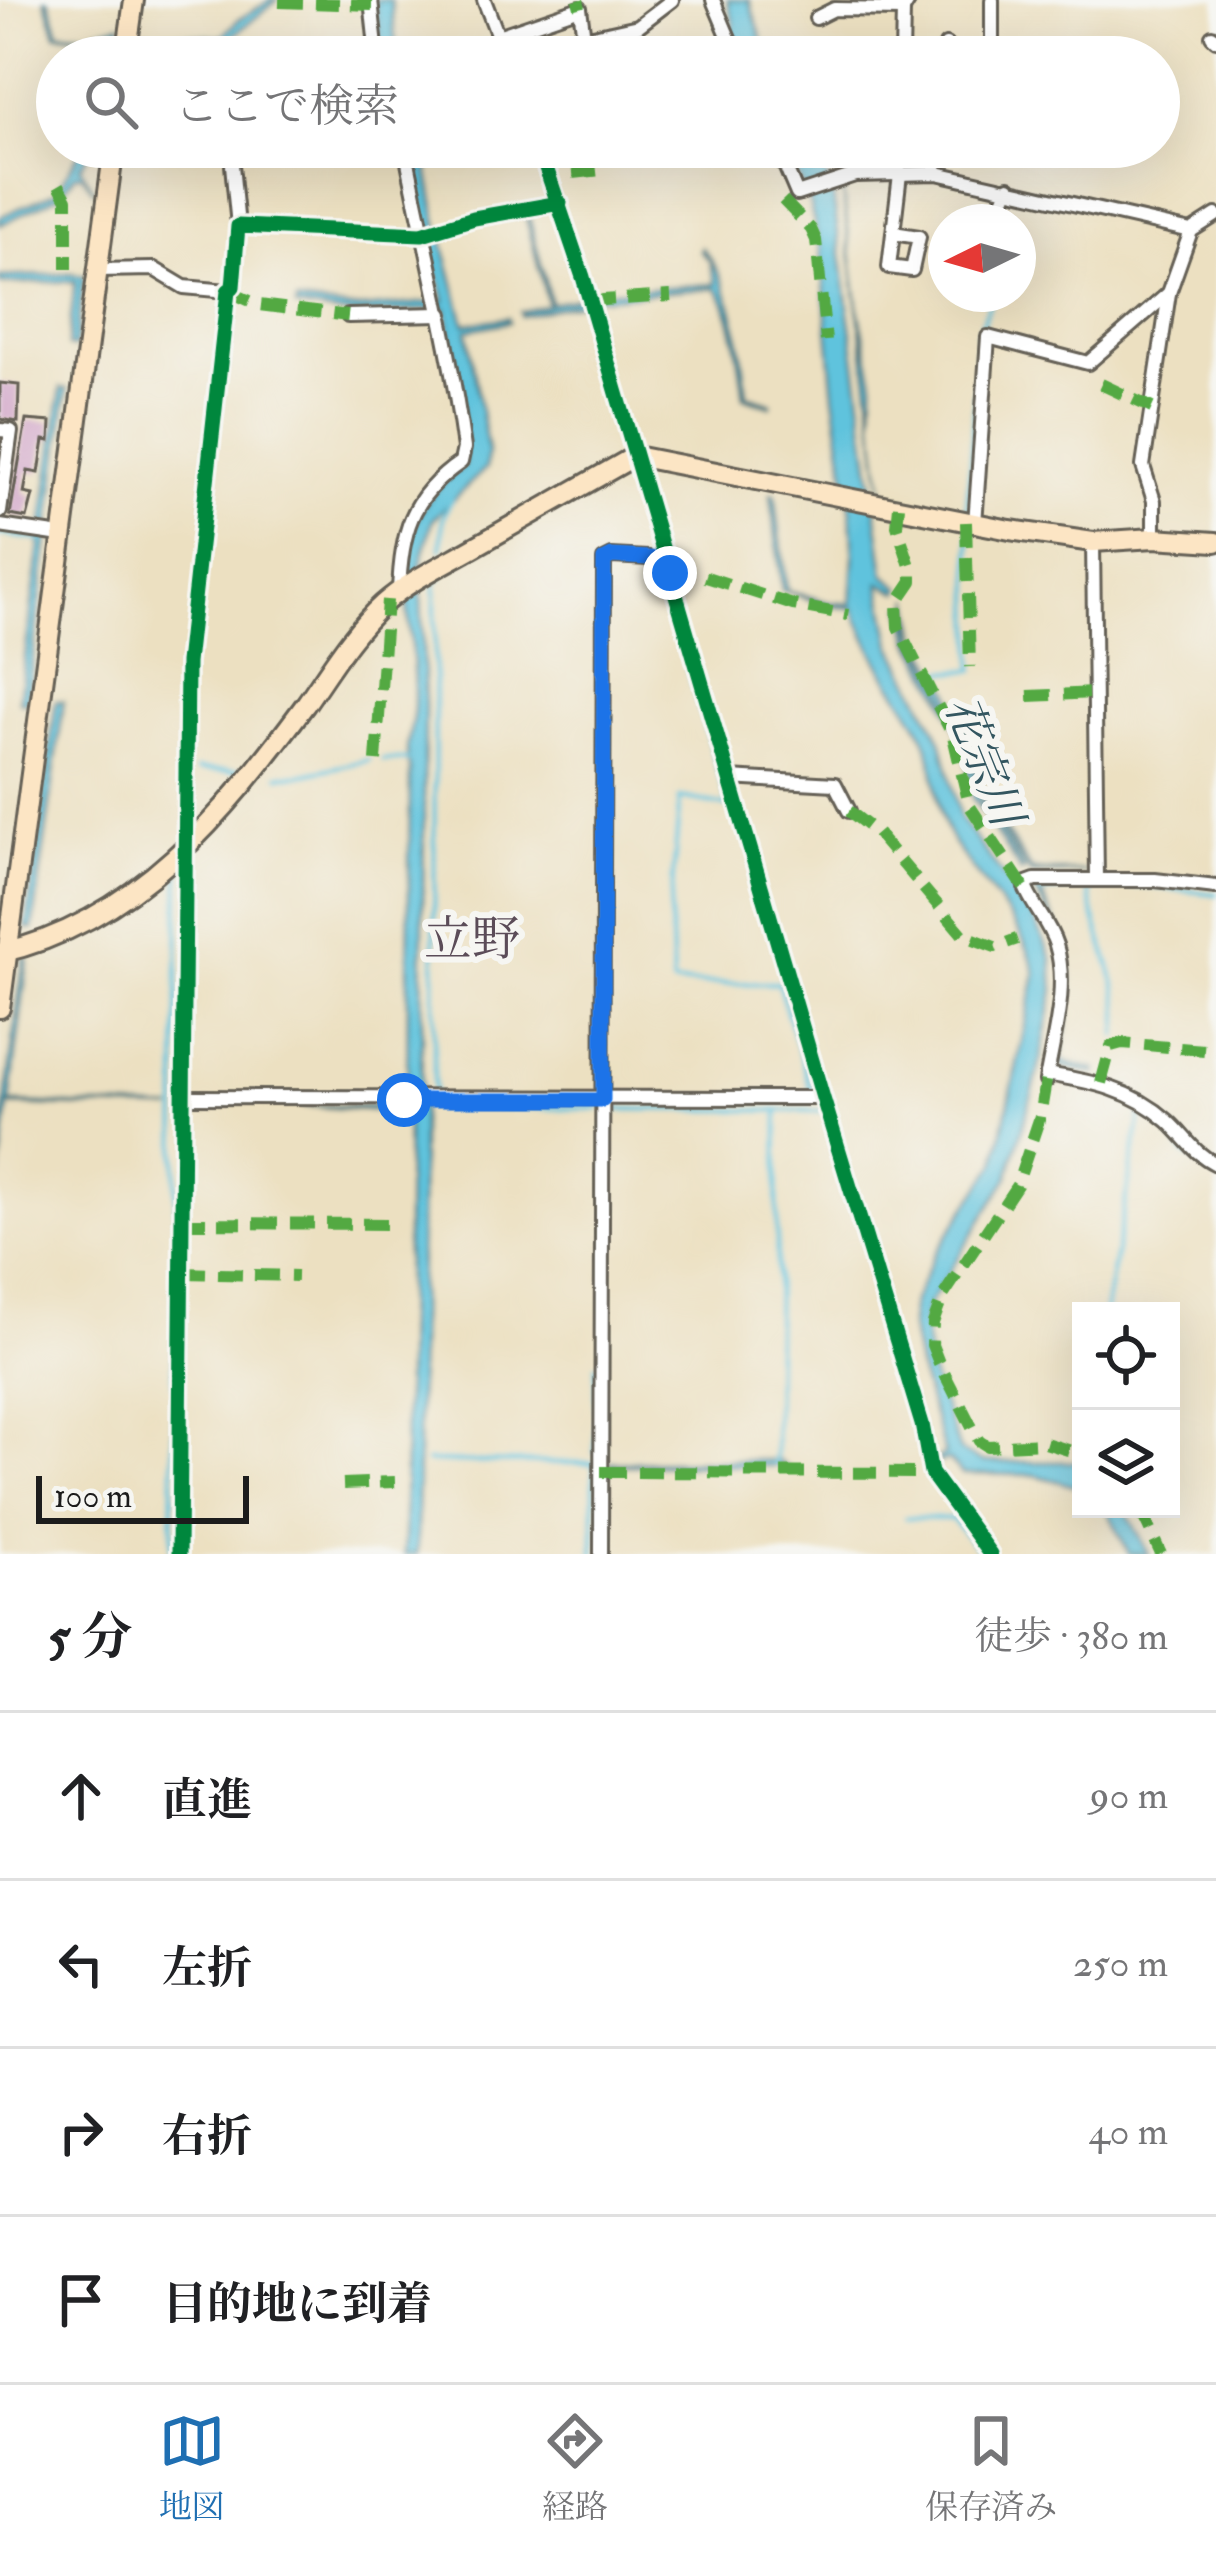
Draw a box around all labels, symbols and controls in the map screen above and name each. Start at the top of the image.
search box [36,36,1180,168]
icon: search [78,69,144,135]
text: ここで検索 [174,79,399,135]
north arrow [928,204,1036,312]
route end [643,546,697,600]
water label: 花宗川 [932,688,1036,839]
district label: 立野 [424,910,520,970]
route start [377,1073,431,1127]
map controls [1072,1302,1180,1518]
button: locate [1072,1302,1180,1410]
button: layers [1072,1410,1180,1518]
scale bar [36,1470,249,1523]
text: 100 m [54,1476,132,1517]
text: 5 分 [48,1606,132,1670]
text: 徒歩 · 380 m [974,1612,1168,1661]
icon: ahead [48,1763,114,1829]
text: 90 m [1090,1771,1168,1820]
text: 直進 [162,1773,252,1829]
icon: left [48,1931,114,1997]
text: 250 m [1073,1939,1168,1988]
text: 左折 [162,1941,252,1997]
icon: right [48,2099,114,2165]
text: 40 m [1089,2107,1168,2156]
text: 右折 [162,2109,252,2165]
icon: arrive [48,2267,114,2333]
text: 目的地に到着 [162,2277,432,2333]
tab: 地図 [159,2408,225,2528]
tab: 経路 [542,2408,608,2528]
tab: 保存済み [925,2408,1057,2528]

